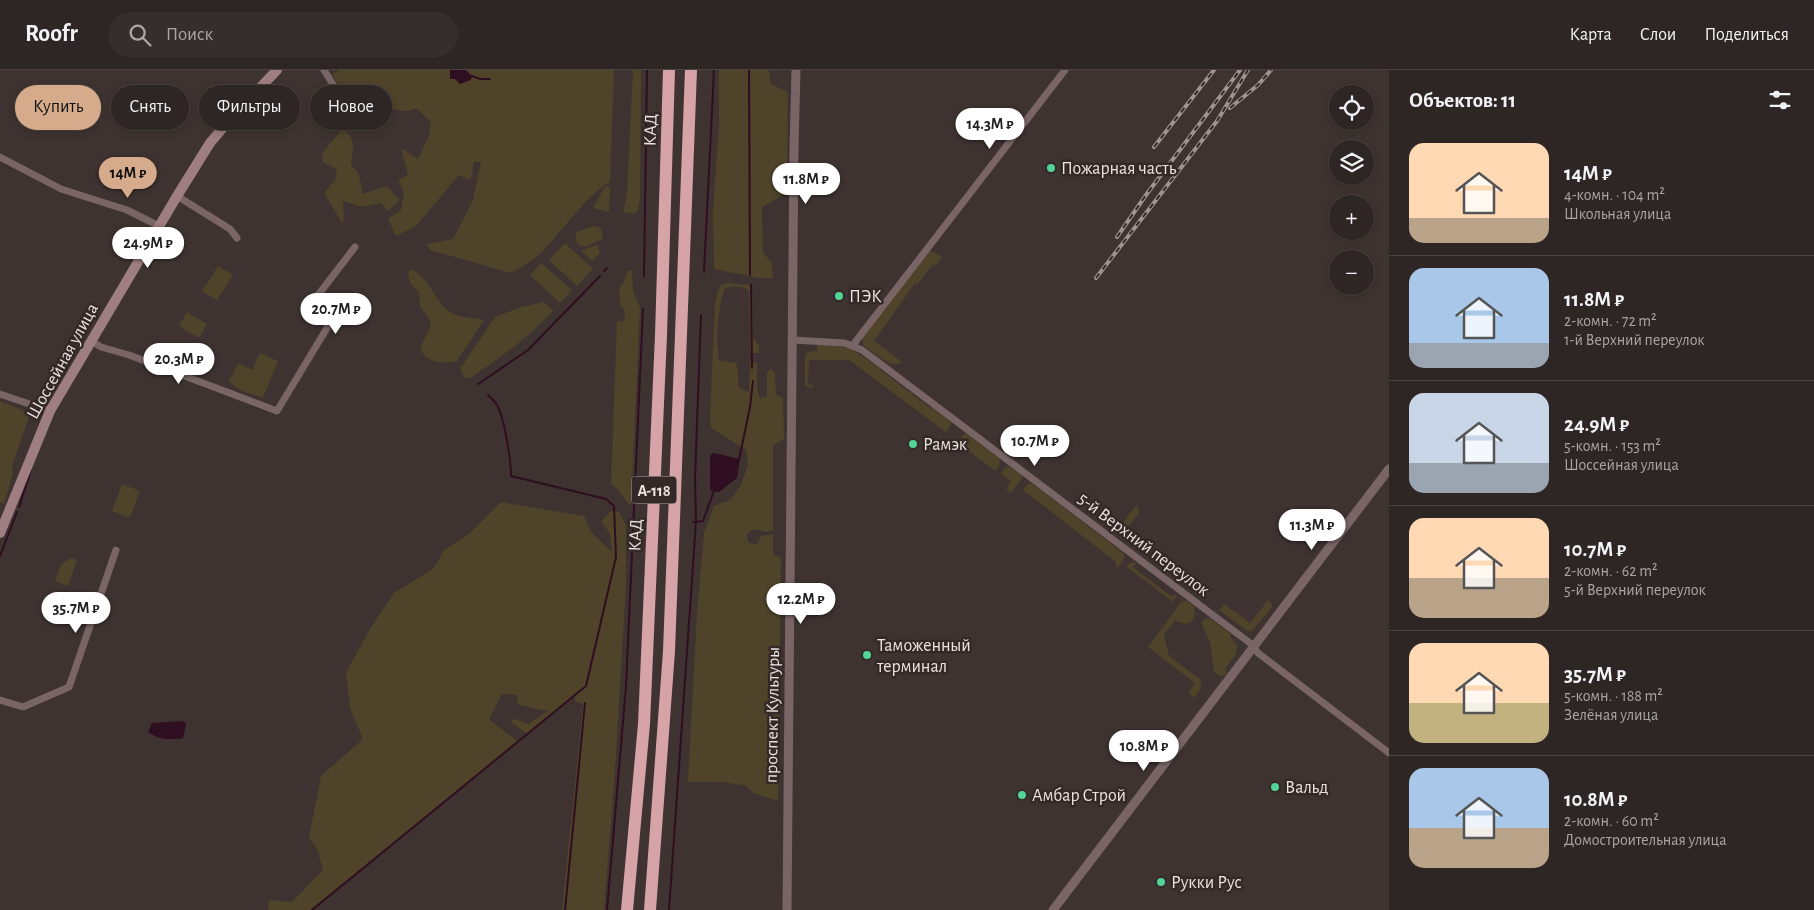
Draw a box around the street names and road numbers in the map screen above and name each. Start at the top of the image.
street label: КАД [641,113,661,147]
street label: Шоссейная улица [24,301,102,422]
road number: А-118 [632,476,676,504]
street label: 5-й Верхний переулок [1074,490,1213,600]
street label: КАД [626,518,646,552]
street label: проспект Культуры [763,647,783,783]

